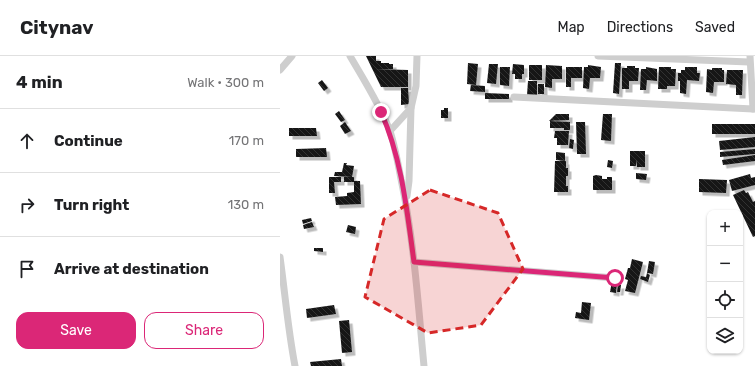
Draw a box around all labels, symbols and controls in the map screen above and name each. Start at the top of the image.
text: Citynav [20,16,93,39]
text: Map [558,19,585,36]
text: Directions [607,19,673,36]
text: Saved [695,19,735,36]
text: 4 min [16,72,63,92]
text: Walk · 300 m [187,75,264,90]
route end [372,103,390,121]
icon: ahead [16,130,38,152]
text: Continue [54,132,123,150]
text: 170 m [229,133,264,148]
icon: right [16,194,38,216]
text: Turn right [54,196,129,214]
text: 130 m [228,197,264,212]
map controls [707,210,743,354]
button: + [707,210,743,246]
button: − [707,246,743,282]
icon: arrive [16,258,38,280]
text: Arrive at destination [54,260,209,278]
route start [606,269,624,287]
button: locate [707,282,743,318]
button: Save [16,312,136,349]
button: Share [144,312,264,349]
button: layers [707,318,743,354]

